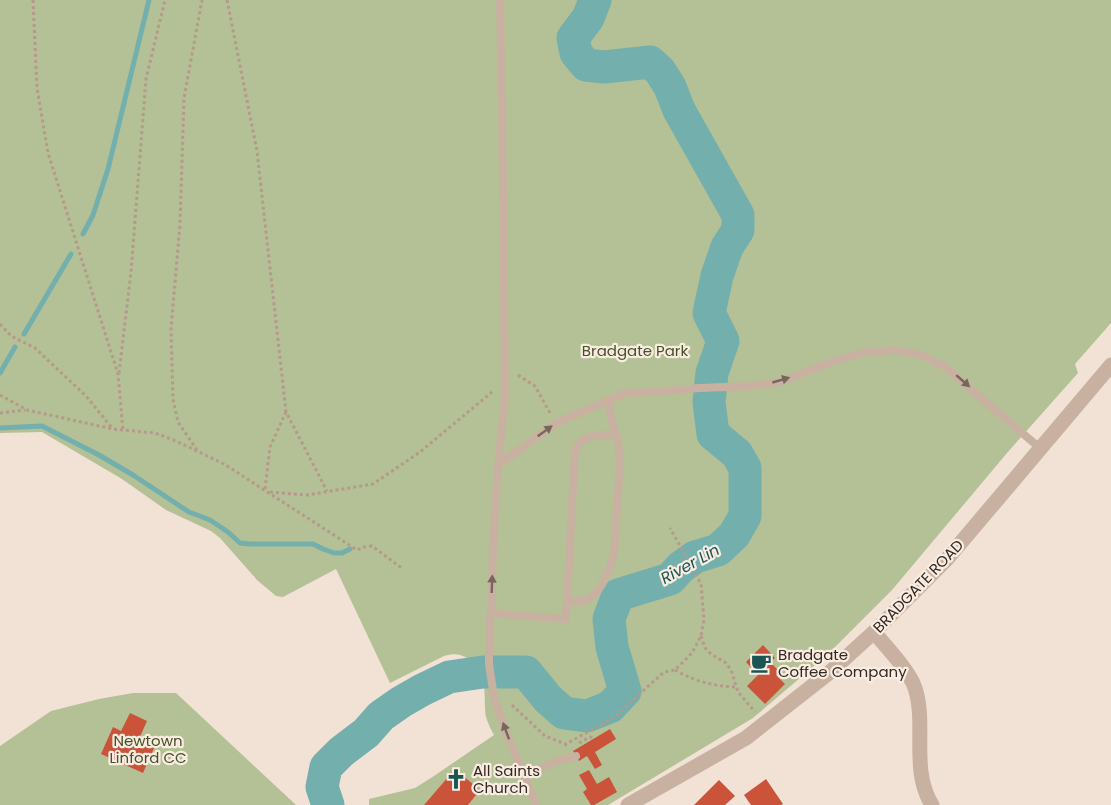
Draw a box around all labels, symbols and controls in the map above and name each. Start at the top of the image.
park label: Bradgate Park [582,340,688,361]
one-way arrow [955,374,970,387]
one-way arrow [772,375,790,384]
one-way arrow [537,425,553,437]
street label: BRADGATE ROAD [868,535,968,637]
water label: River Lin [656,538,724,590]
one-way arrow [487,575,497,594]
place label: Bradgate Coffee Company [778,644,907,682]
cafe icon: Bradgate Coffee Company [749,651,773,675]
one-way arrow [501,722,511,740]
park label: Newtown Linford CC [109,730,187,768]
place label: All Saints Church [473,760,540,798]
church icon: All Saints Church [444,767,468,791]

